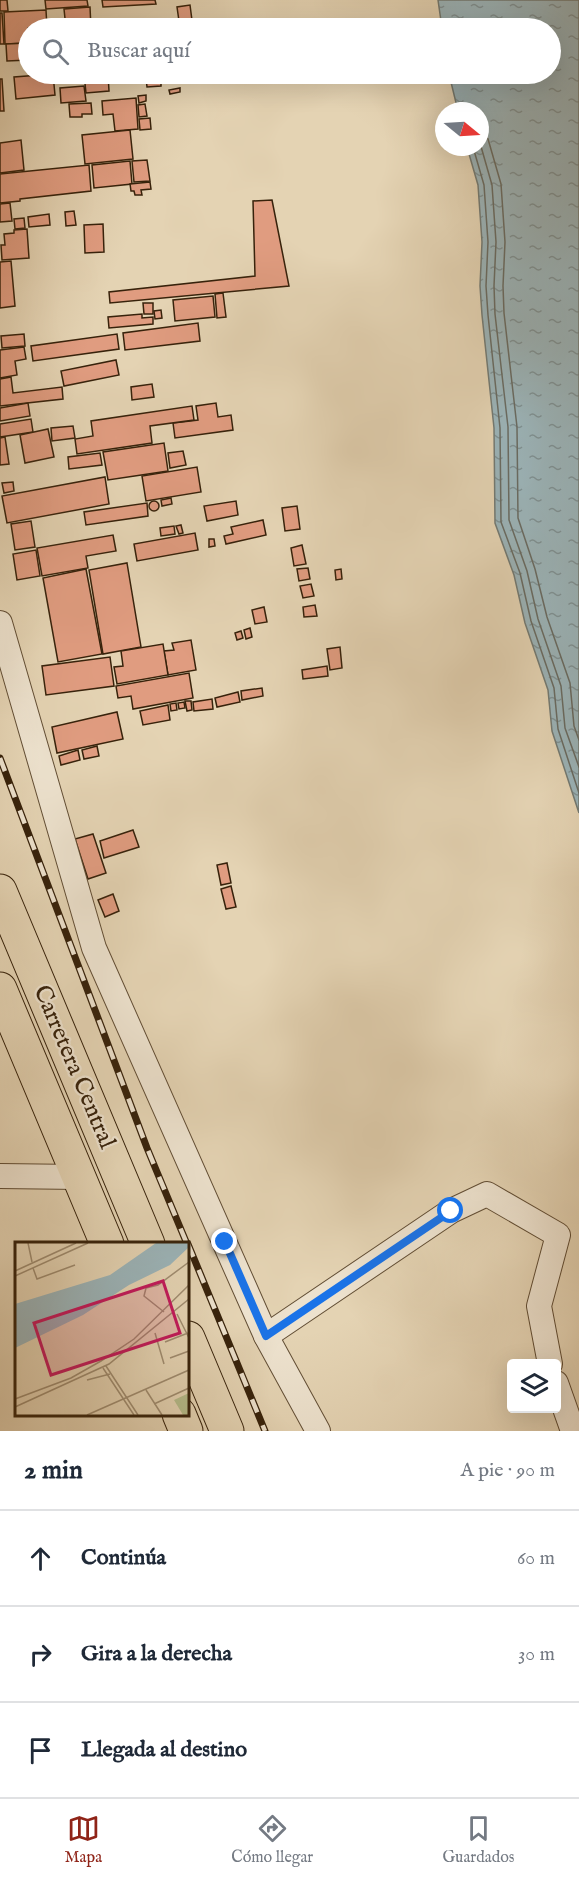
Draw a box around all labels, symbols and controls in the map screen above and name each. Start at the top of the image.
search box [18,18,561,84]
icon: search [39,35,72,68]
text: Buscar aquí [87,37,190,65]
north arrow [435,102,489,156]
street label: Carretera Central [26,981,123,1154]
route start [437,1197,463,1223]
route end [211,1228,237,1254]
inset map [15,1242,189,1416]
map controls [507,1359,561,1413]
button: layers [507,1359,561,1413]
text: 2 min [24,1454,83,1487]
text: A pie · 90 m [460,1458,555,1483]
icon: ahead [24,1542,57,1575]
text: Continúa [81,1544,166,1572]
text: 60 m [517,1546,555,1571]
icon: right [24,1638,57,1671]
text: Gira a la derecha [81,1640,232,1668]
text: 30 m [518,1642,555,1667]
icon: arrive [24,1734,57,1767]
text: Llegada al destino [81,1736,247,1764]
tab: Mapa [65,1812,102,1868]
tab: Cómo llegar [231,1812,313,1868]
tab: Guardados [442,1812,514,1868]

